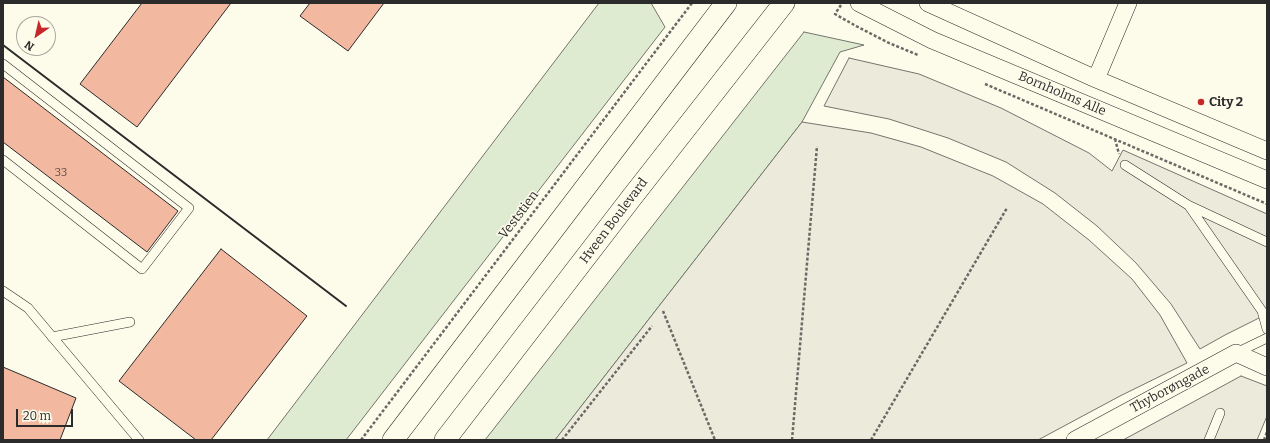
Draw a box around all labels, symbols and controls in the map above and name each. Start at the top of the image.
north arrow [16,16,56,56]
text: N [22,38,37,53]
street label: Bornholms Alle [1016,69,1108,119]
place label: City 2 [1209,94,1243,110]
marker: City 2 [1196,97,1206,107]
house number: 33 [55,166,67,180]
street label: Hveen Boulevard [577,175,651,267]
street label: Veststien [496,188,542,242]
street label: Thyborøngade [1128,362,1212,416]
scale bar [18,401,75,427]
text: 20 m [23,409,51,423]

